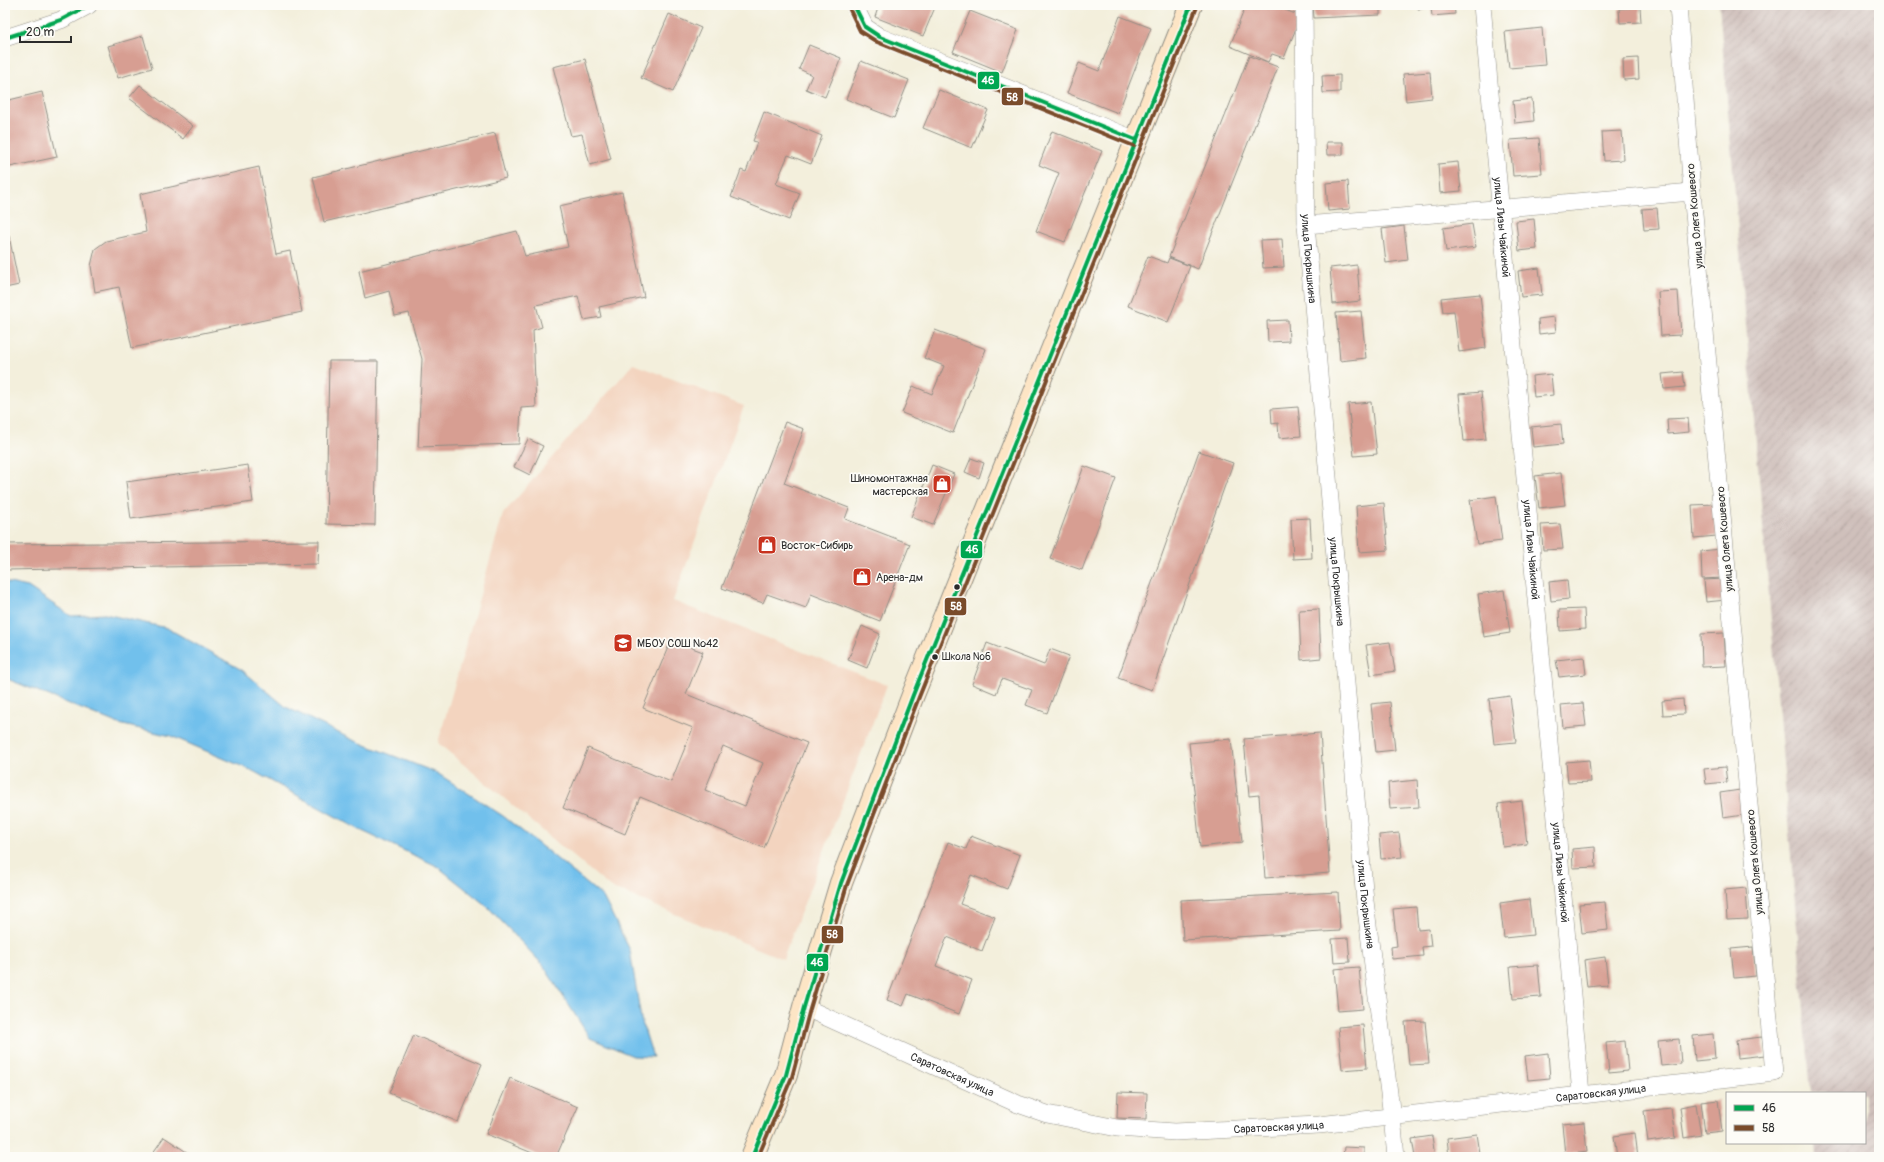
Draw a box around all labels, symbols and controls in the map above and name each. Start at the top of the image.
scale bar [20,18,71,44]
text: 20 m [26,25,55,40]
line badge: 46 [977,71,1000,90]
text: 46 [981,74,995,87]
line badge: 58 [1001,87,1024,106]
text: 58 [1006,91,1018,104]
street label: улица Олега Кошевого [1684,163,1706,270]
street label: улица Лизы Чайкиной [1491,175,1513,278]
street label: улица Покрышкина [1299,213,1319,304]
place label: Шиномонтажная мастерская [851,472,928,498]
shop icon: Шиномонтажная мастерская [931,473,953,495]
street label: улица Олега Кошевого [1714,486,1736,593]
street label: улица Лизы Чайкиной [1520,498,1543,600]
shop icon: Восток-Сибирь [756,534,778,556]
street label: улица Покрышкина [1327,536,1347,627]
place label: Восток-Сибирь [781,539,853,552]
line badge: 46 [960,540,983,559]
text: 46 [965,543,979,556]
shop icon: Арена-дм [851,566,873,588]
place label: Арена-дм [876,571,923,584]
unlabelled marker [952,582,962,592]
line badge: 58 [944,597,967,616]
text: 58 [950,600,962,613]
school or university icon: МБОУ СОШ №42 [612,632,634,654]
place label: МБОУ СОШ №42 [637,637,719,650]
place label: Школа №6 [942,651,991,663]
marker: Школа №6 [930,652,940,662]
street label: улица Олега Кошевого [1744,809,1766,916]
street label: улица Лизы Чайкиной [1550,821,1572,923]
street label: улица Покрышкина [1355,858,1377,950]
line badge: 58 [821,925,844,944]
text: 58 [826,928,838,941]
line badge: 46 [806,953,829,972]
text: 46 [810,956,824,969]
street label: Саратовская улица [909,1050,996,1099]
street label: Саратовская улица [1555,1081,1647,1104]
legend [1726,1092,1866,1144]
text: 46 [1762,1101,1776,1116]
street label: Саратовская улица [1233,1118,1325,1136]
text: 58 [1762,1121,1775,1136]

